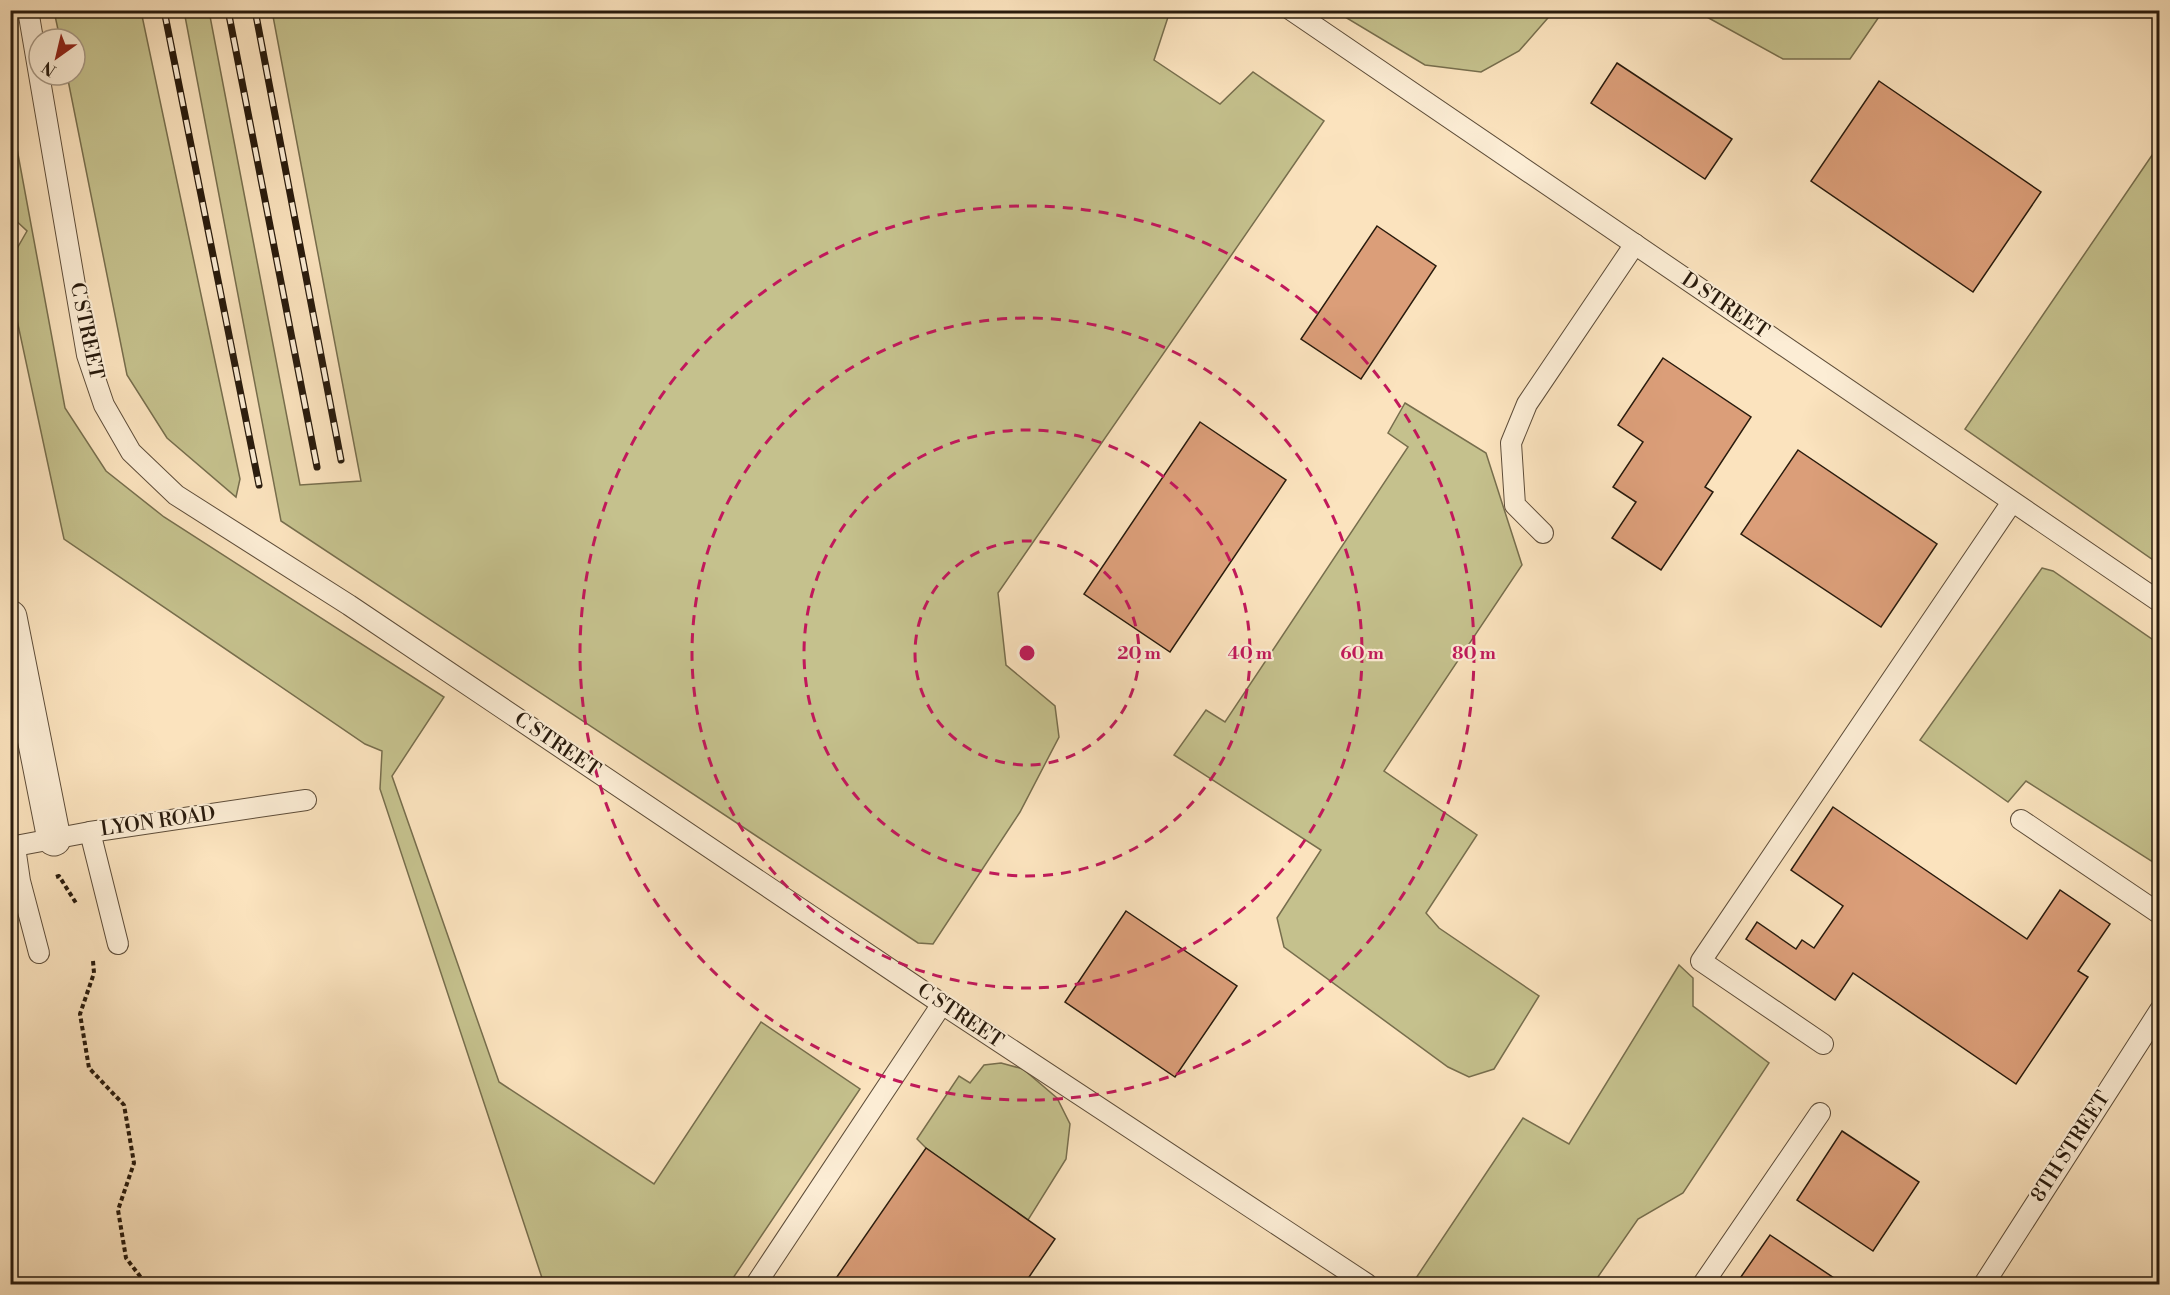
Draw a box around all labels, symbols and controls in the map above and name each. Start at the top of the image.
north arrow [27,27,87,87]
text: N [38,57,60,80]
street label: D STREET [1676,268,1774,344]
street label: C STREET [64,280,108,382]
text: 20 m [1117,642,1161,665]
text: 40 m [1228,642,1273,665]
text: 60 m [1340,642,1384,665]
text: 80 m [1452,642,1497,665]
centre of rings [1017,643,1037,663]
street label: C STREET [509,707,605,783]
street label: LYON ROAD [99,802,217,842]
street label: C STREET [912,978,1008,1054]
street label: 8TH STREET [2026,1087,2116,1207]

